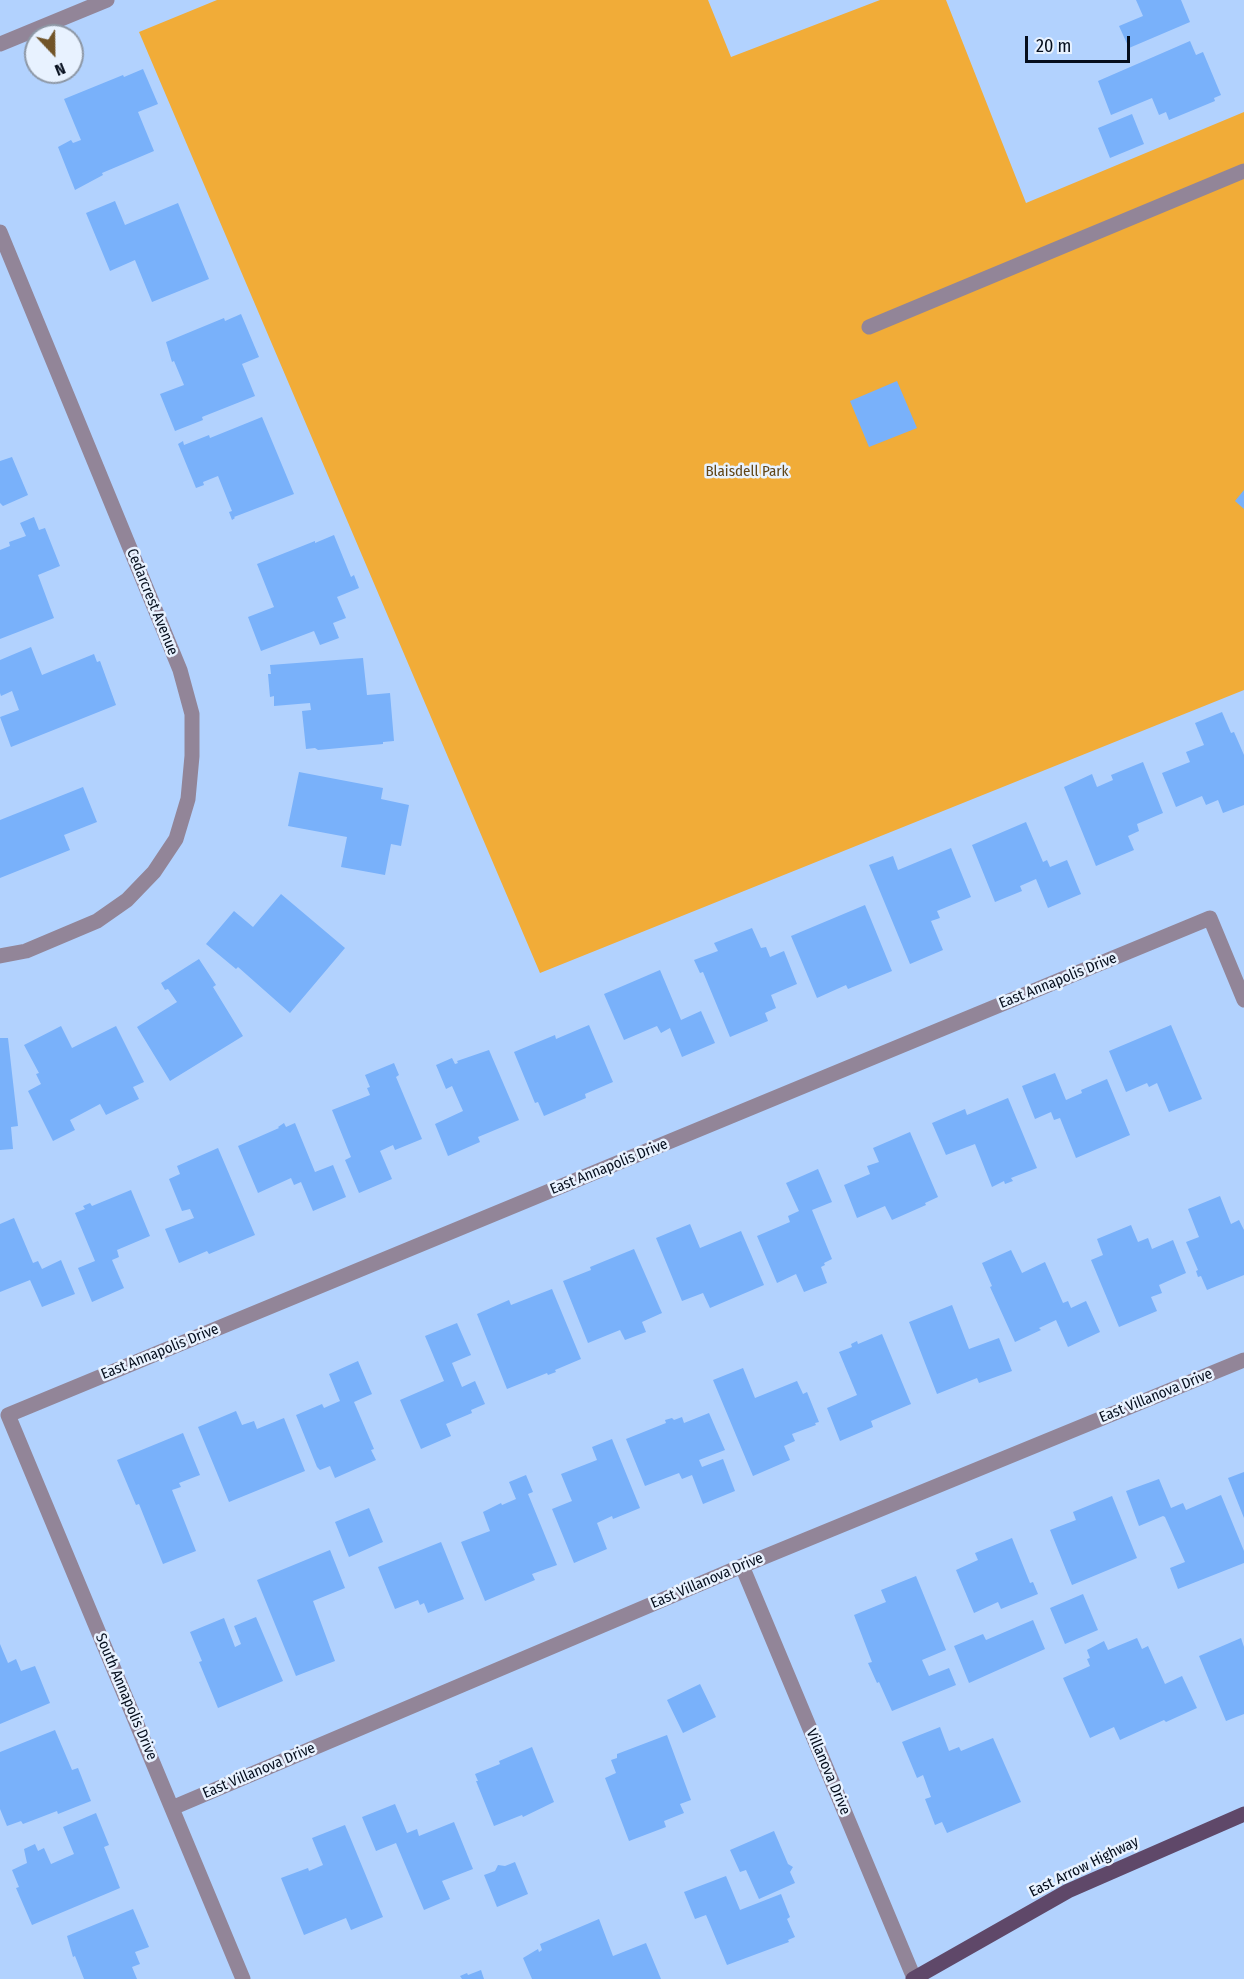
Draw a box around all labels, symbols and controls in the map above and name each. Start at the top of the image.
north arrow [24,24,84,84]
scale bar [1028,24,1133,62]
text: 20 m [1036,35,1071,57]
text: N [52,59,68,80]
park label: Blaisdell Park [705,463,789,481]
street label: Cedarcrest Avenue [122,546,182,658]
street label: East Annapolis Drive [997,949,1119,1013]
street label: East Annapolis Drive [548,1135,670,1199]
street label: East Annapolis Drive [99,1320,221,1384]
street label: East Villanova Drive [1097,1365,1215,1427]
street label: East Villanova Drive [648,1549,766,1613]
street label: South Annapolis Drive [91,1631,161,1763]
street label: Villanova Drive [802,1726,854,1818]
street label: East Villanova Drive [200,1739,318,1803]
street label: East Arrow Highway [1026,1833,1142,1901]

